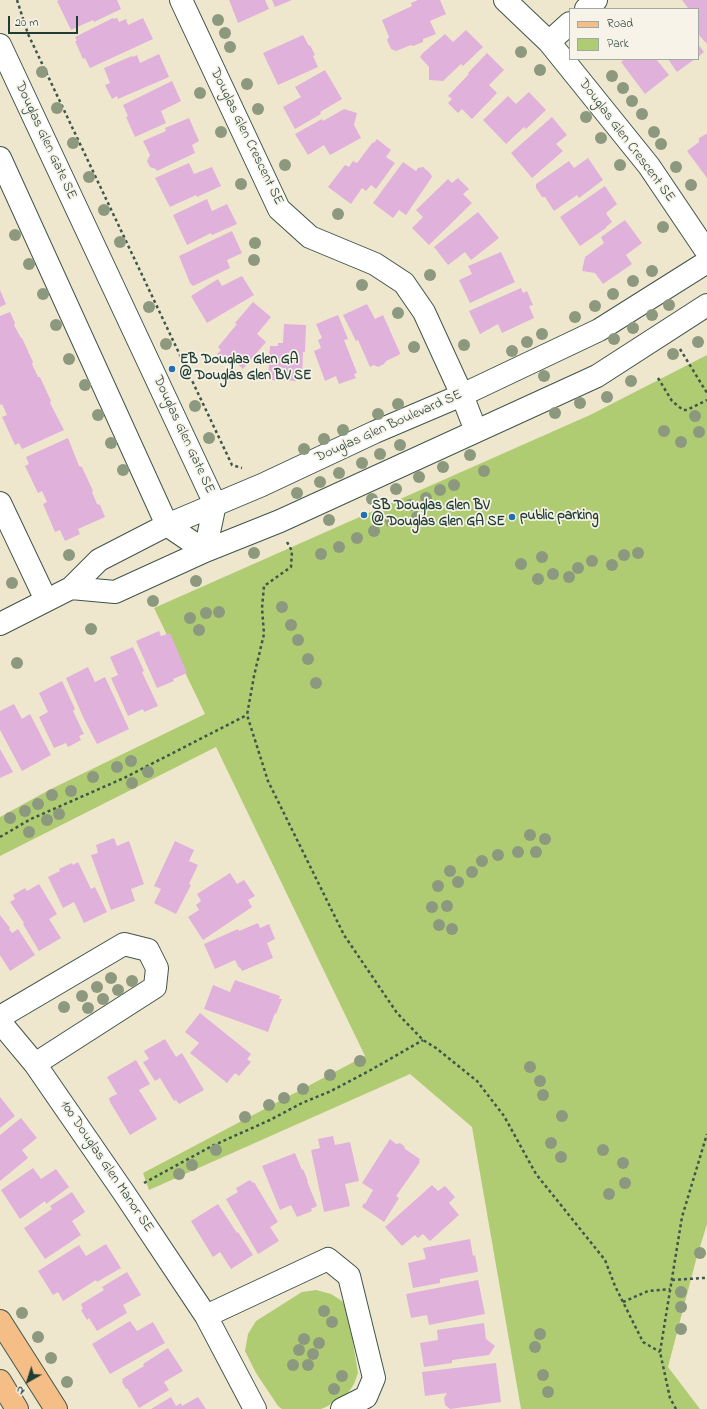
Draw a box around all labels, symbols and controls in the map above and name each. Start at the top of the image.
scale bar [10,8,80,34]
legend [569,8,699,60]
text: 20 m [15,14,38,32]
text: Road [607,15,633,33]
text: Park [607,35,629,53]
street label: Douglas Glen Crescent SE [206,66,286,208]
street label: Douglas Glen Crescent SE [574,76,678,206]
street label: Douglas Glen Gate SE [10,79,80,203]
place label: EB Douglas Glen GA @ Douglas Glen BV SE [180,353,311,386]
marker: EB Douglas Glen GA @ Douglas Glen BV SE [167,364,177,374]
street label: Douglas Glen Gate SE [148,373,218,497]
street label: Douglas Glen Boulevard SE [313,387,465,467]
place label: SB Douglas Glen BV @ Douglas Glen GA SE [372,499,505,532]
place label: public parking [520,509,599,525]
marker: SB Douglas Glen BV @ Douglas Glen GA SE [359,510,369,520]
marker: public parking [507,512,517,522]
street label: 100 Douglas Glen Manor SE [56,1098,156,1236]
north arrow [8,1361,48,1401]
text: N [13,1382,28,1399]

